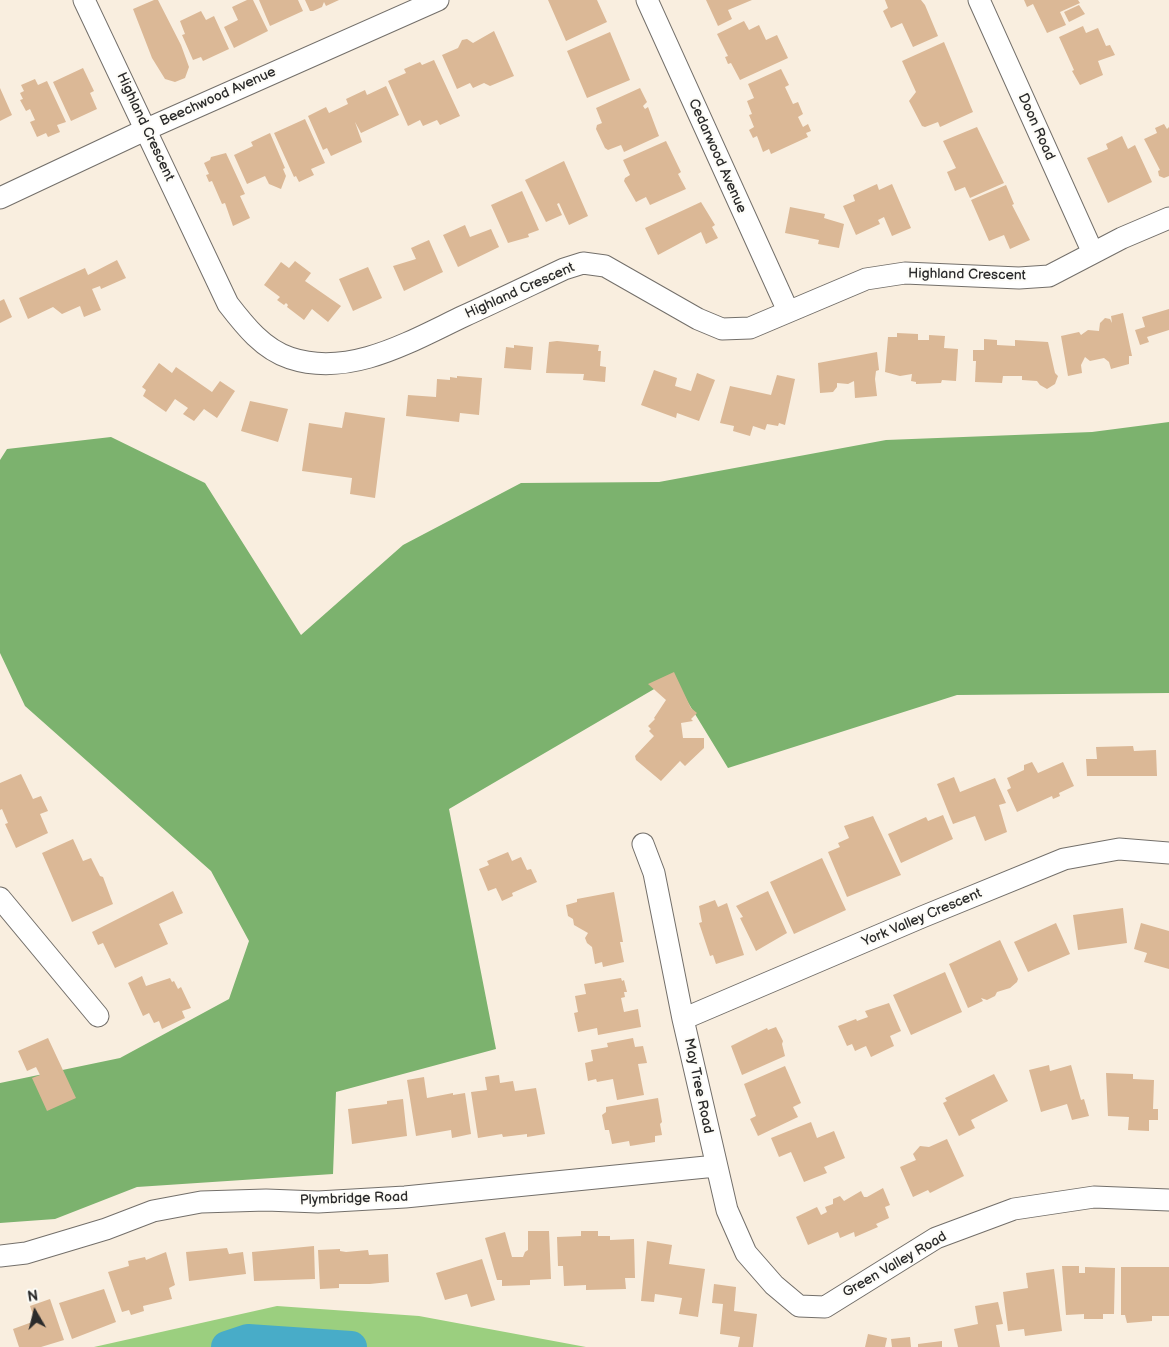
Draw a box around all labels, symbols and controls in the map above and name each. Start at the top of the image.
street label: Beechwood Avenue [157,64,279,130]
street label: Highland Crescent [112,70,178,184]
street label: Doon Road [1014,91,1058,163]
street label: Cedarwood Avenue [684,96,750,216]
street label: Highland Crescent [463,259,577,323]
street label: Highland Crescent [908,266,1026,284]
street label: York Valley Crescent [860,885,984,951]
street label: May Tree Road [680,1037,716,1135]
street label: Plymbridge Road [300,1189,408,1209]
street label: Green Valley Road [840,1228,950,1302]
north arrow [10,1287,60,1337]
text: N [26,1288,39,1306]

